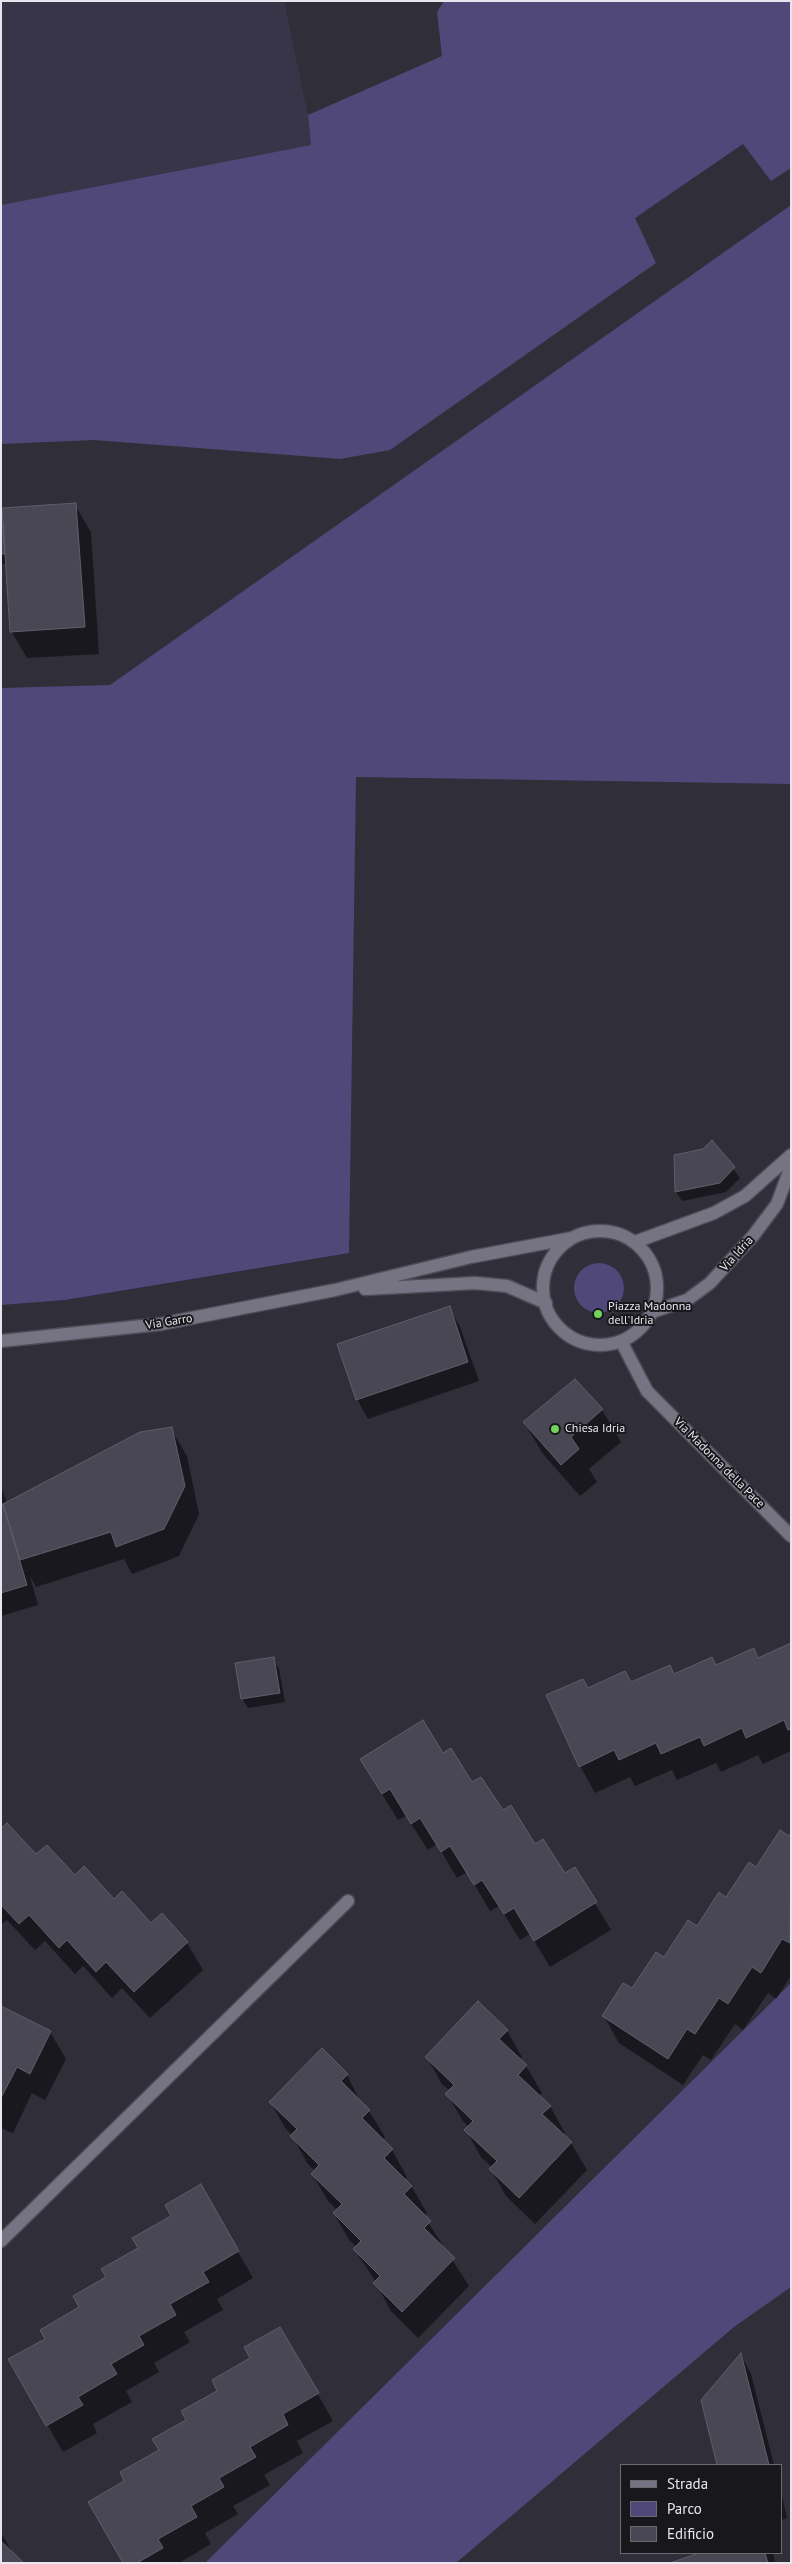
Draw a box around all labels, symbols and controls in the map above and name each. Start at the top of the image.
street label: Via Idria [717,1233,757,1275]
place label: Piazza Madonna dell'Idria [608,1300,691,1328]
marker: Piazza Madonna dell'Idria [592,1308,604,1320]
street label: Via Garro [145,1311,193,1333]
street label: Via Madonna della Pace [671,1415,767,1511]
place label: Chiesa Idria [565,1422,625,1436]
marker: Chiesa Idria [549,1423,561,1435]
legend [620,2464,782,2554]
text: Strada [667,2474,708,2493]
text: Parco [667,2499,702,2518]
text: Edificio [667,2524,714,2543]

